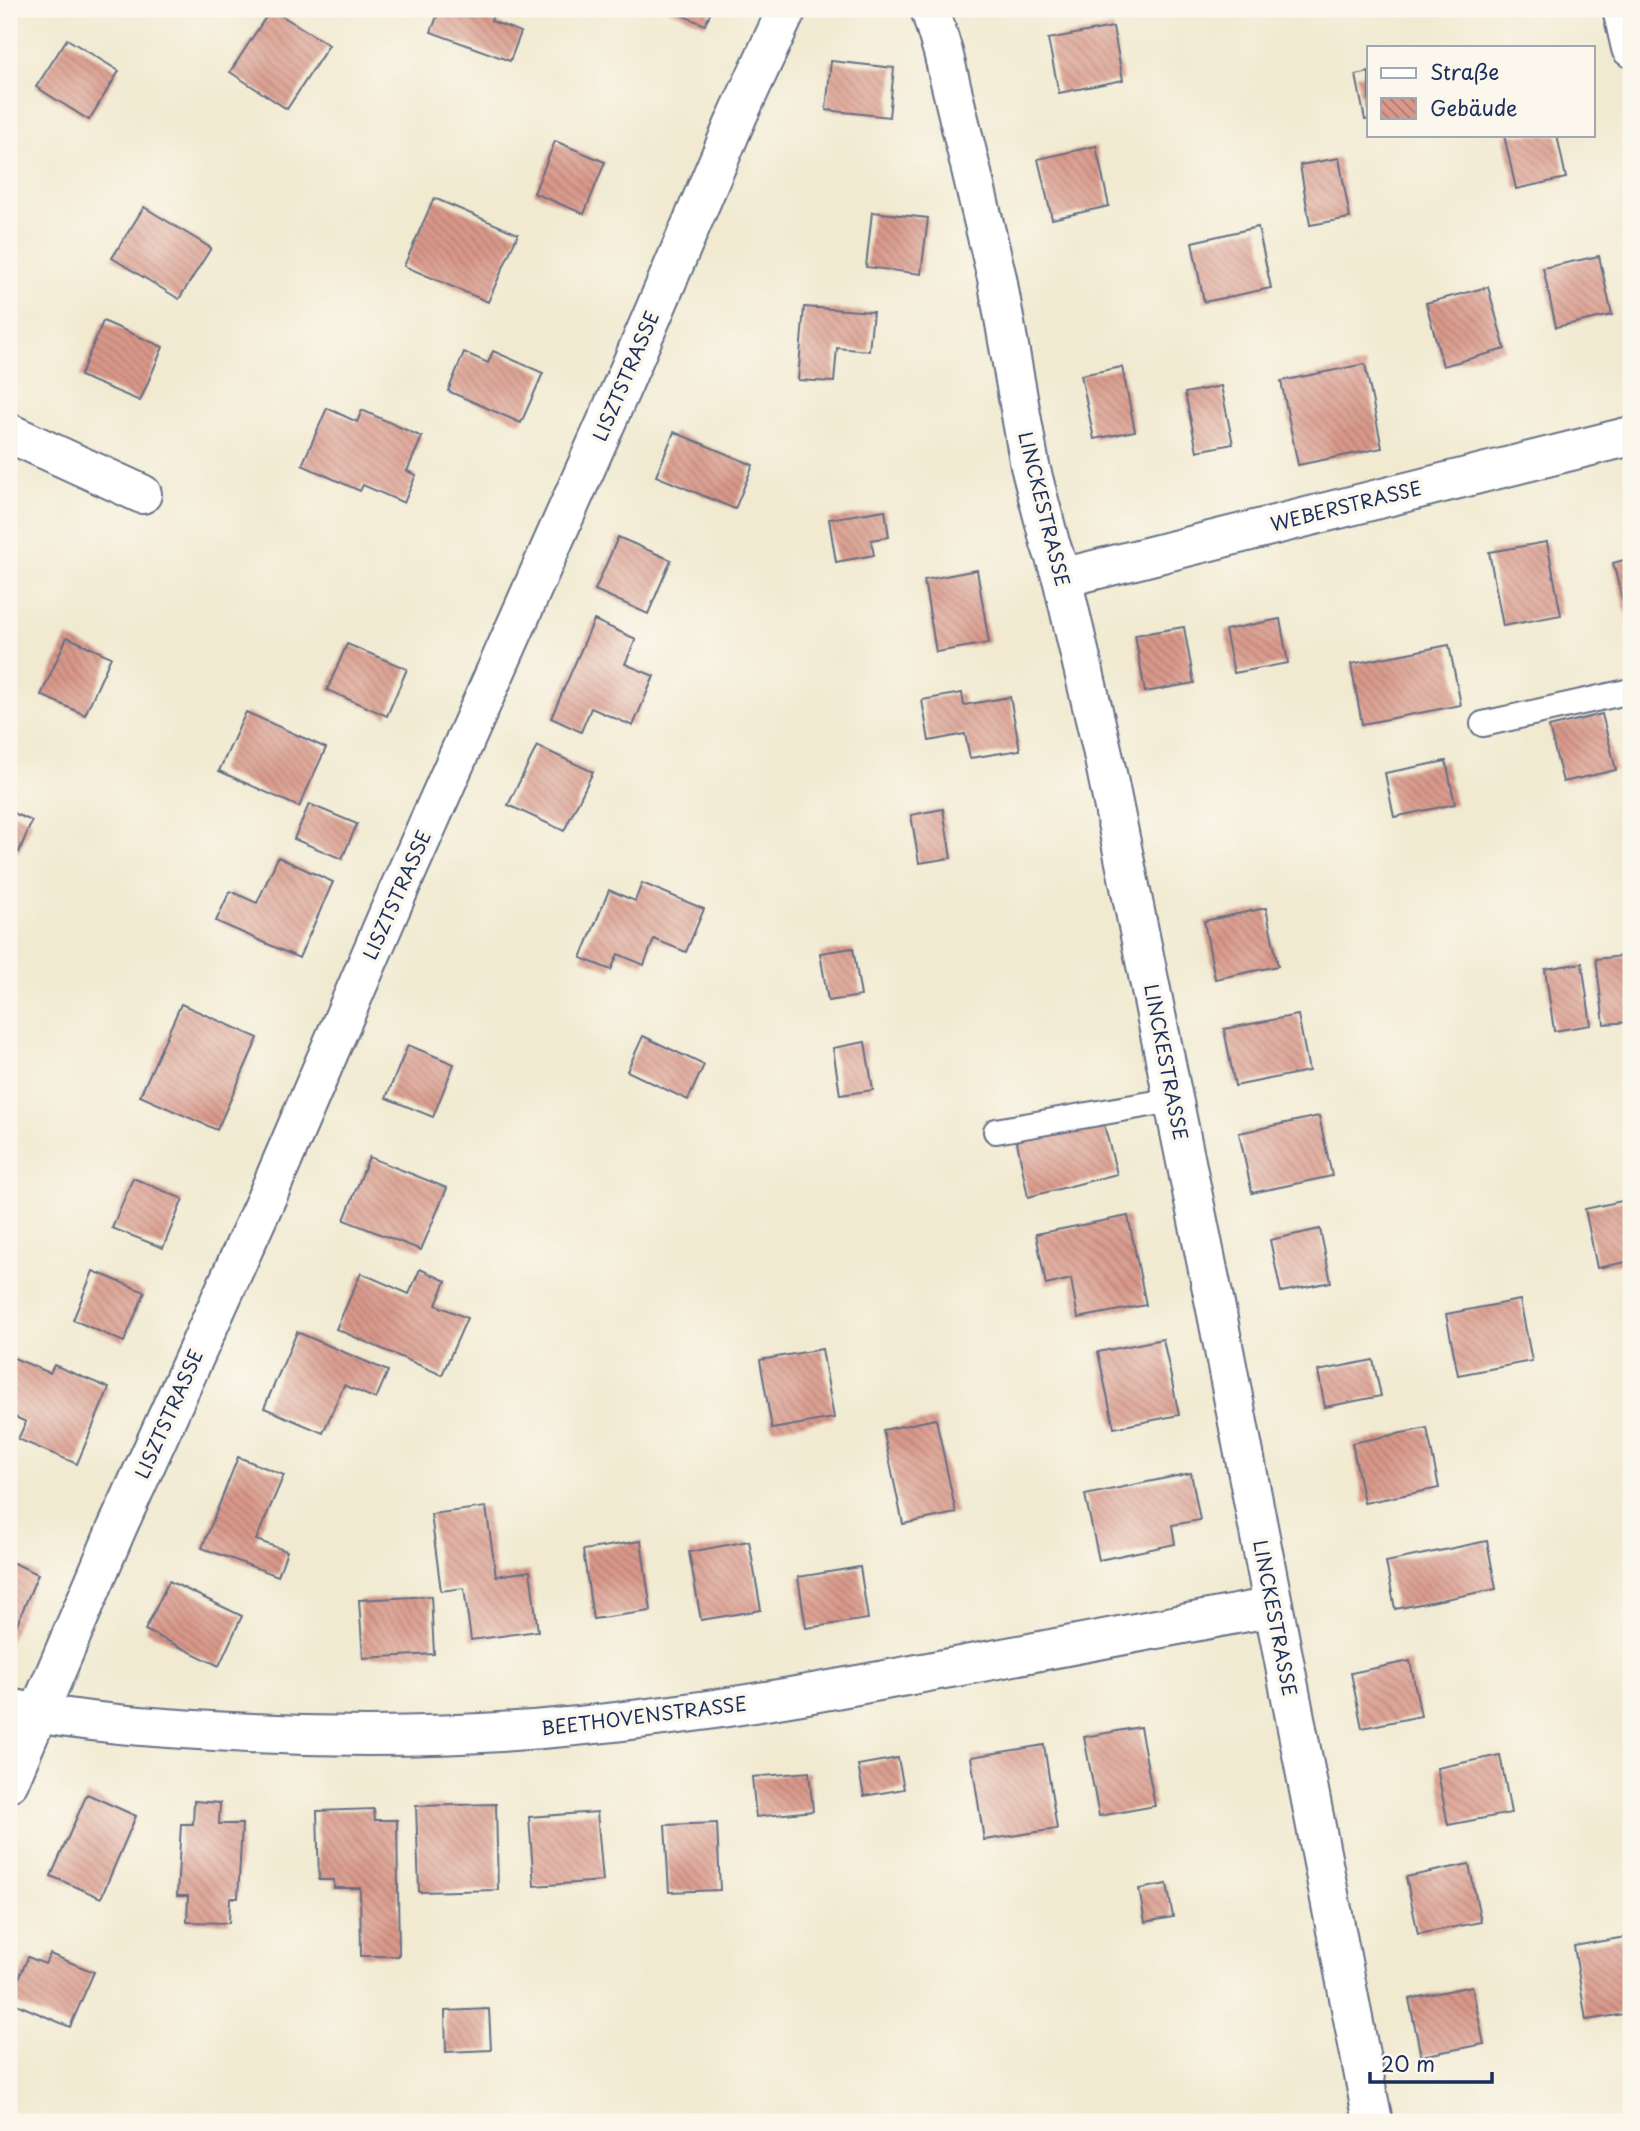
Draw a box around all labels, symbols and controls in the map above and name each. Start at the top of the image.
legend [1367,46,1594,136]
text: Straße [1430,55,1499,87]
text: Gebäude [1430,91,1517,123]
street label: LISZTSTRASSE [585,306,665,445]
street label: LINCKESTRASSE [1012,428,1078,589]
street label: WEBERSTRASSE [1267,473,1424,537]
street label: LISZTSTRASSE [355,825,437,964]
street label: LINCKESTRASSE [1138,981,1196,1142]
street label: LISZTSTRASSE [127,1344,209,1483]
street label: LINCKESTRASSE [1247,1537,1305,1698]
street label: BEETHOVENSTRASSE [539,1688,748,1742]
scale bar [1370,2040,1493,2084]
text: 20 m [1381,2047,1435,2079]

